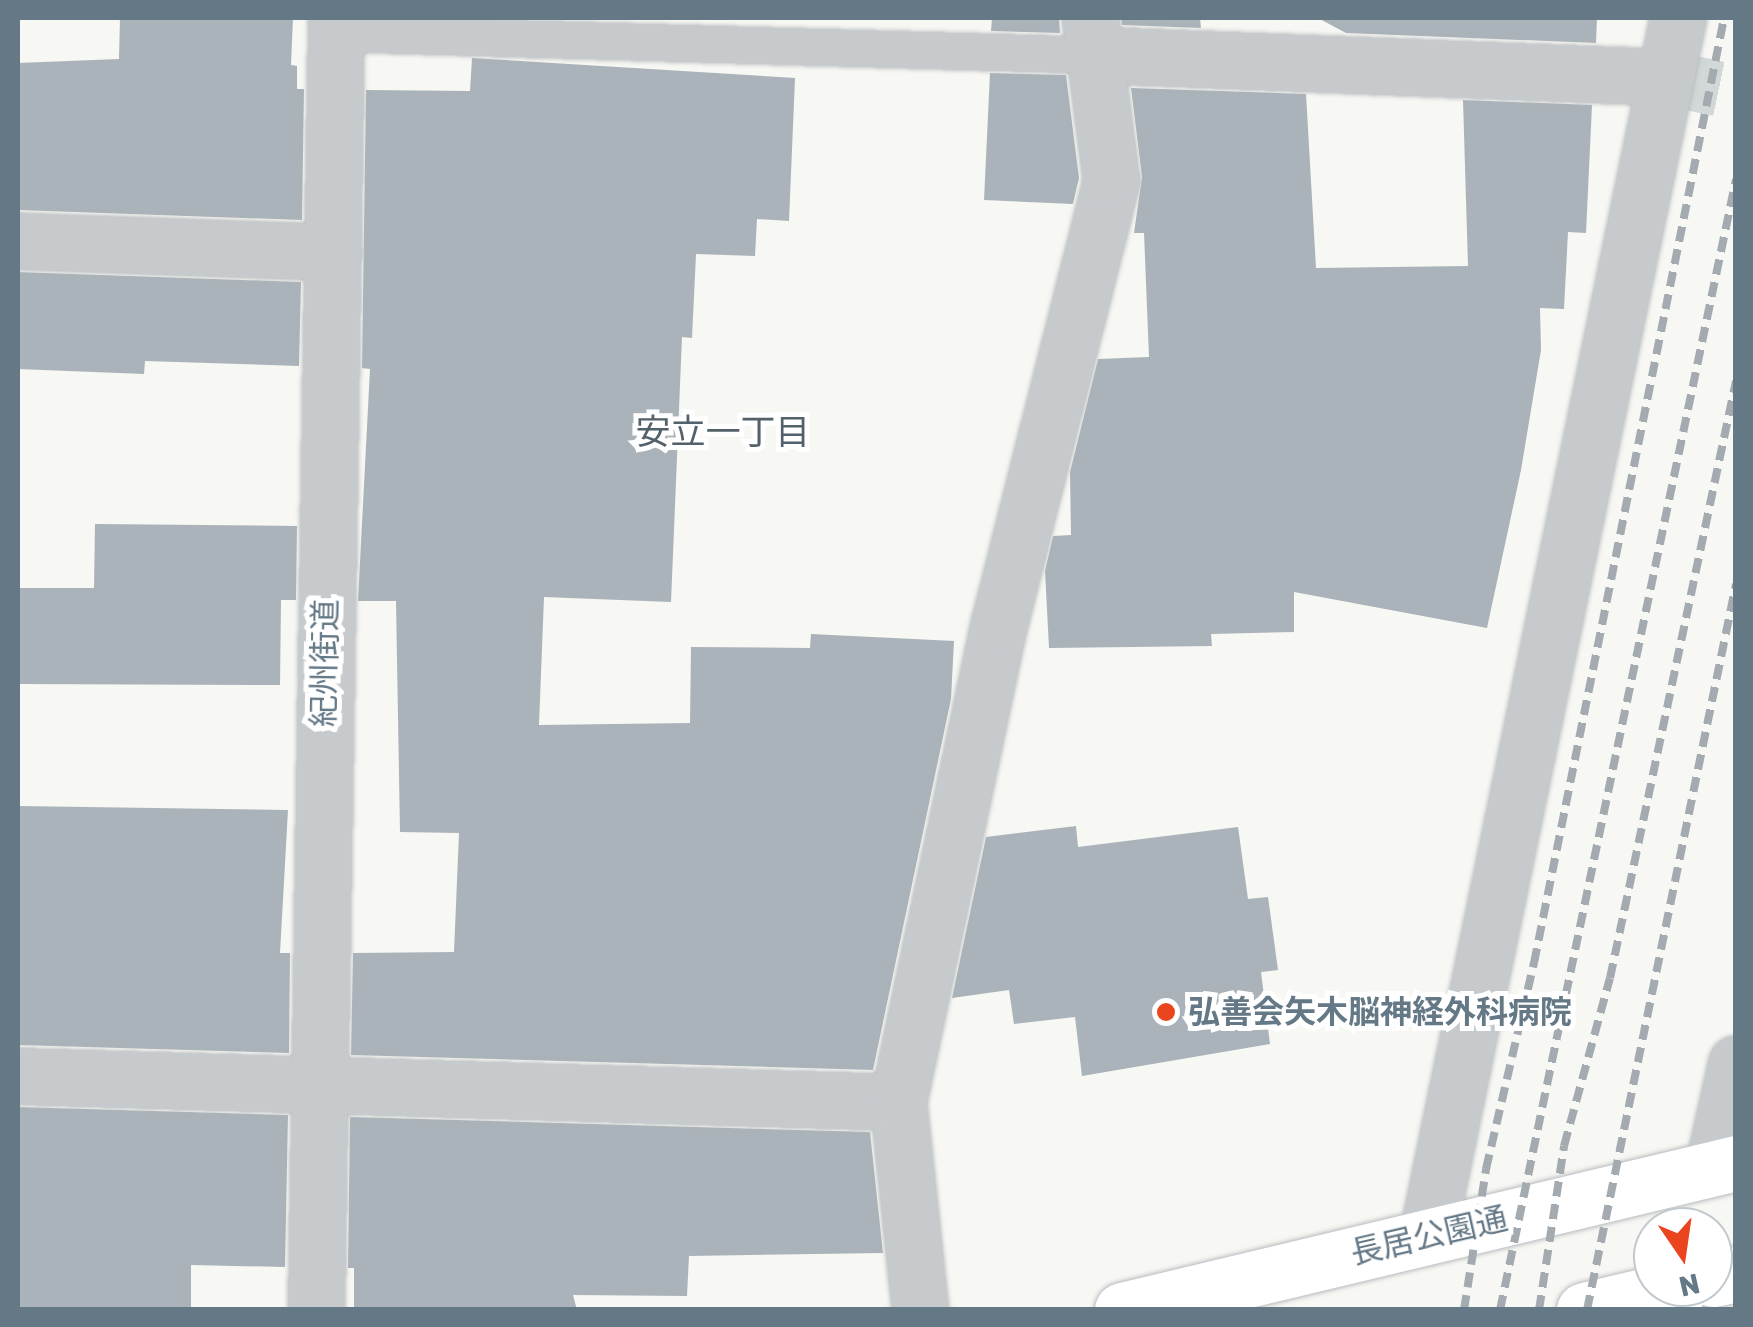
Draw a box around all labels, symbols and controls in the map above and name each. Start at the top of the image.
district label: 安立一丁目 [636,411,810,453]
street label: 紀州街道 [305,599,345,727]
place label: 弘善会矢木脳神経外科病院 [1188,993,1572,1031]
marker: 弘善会矢木脳神経外科病院 [1153,999,1179,1025]
street label: 長居公園通 [1347,1199,1511,1273]
north arrow [1633,1207,1733,1307]
text: N [1676,1266,1703,1303]

